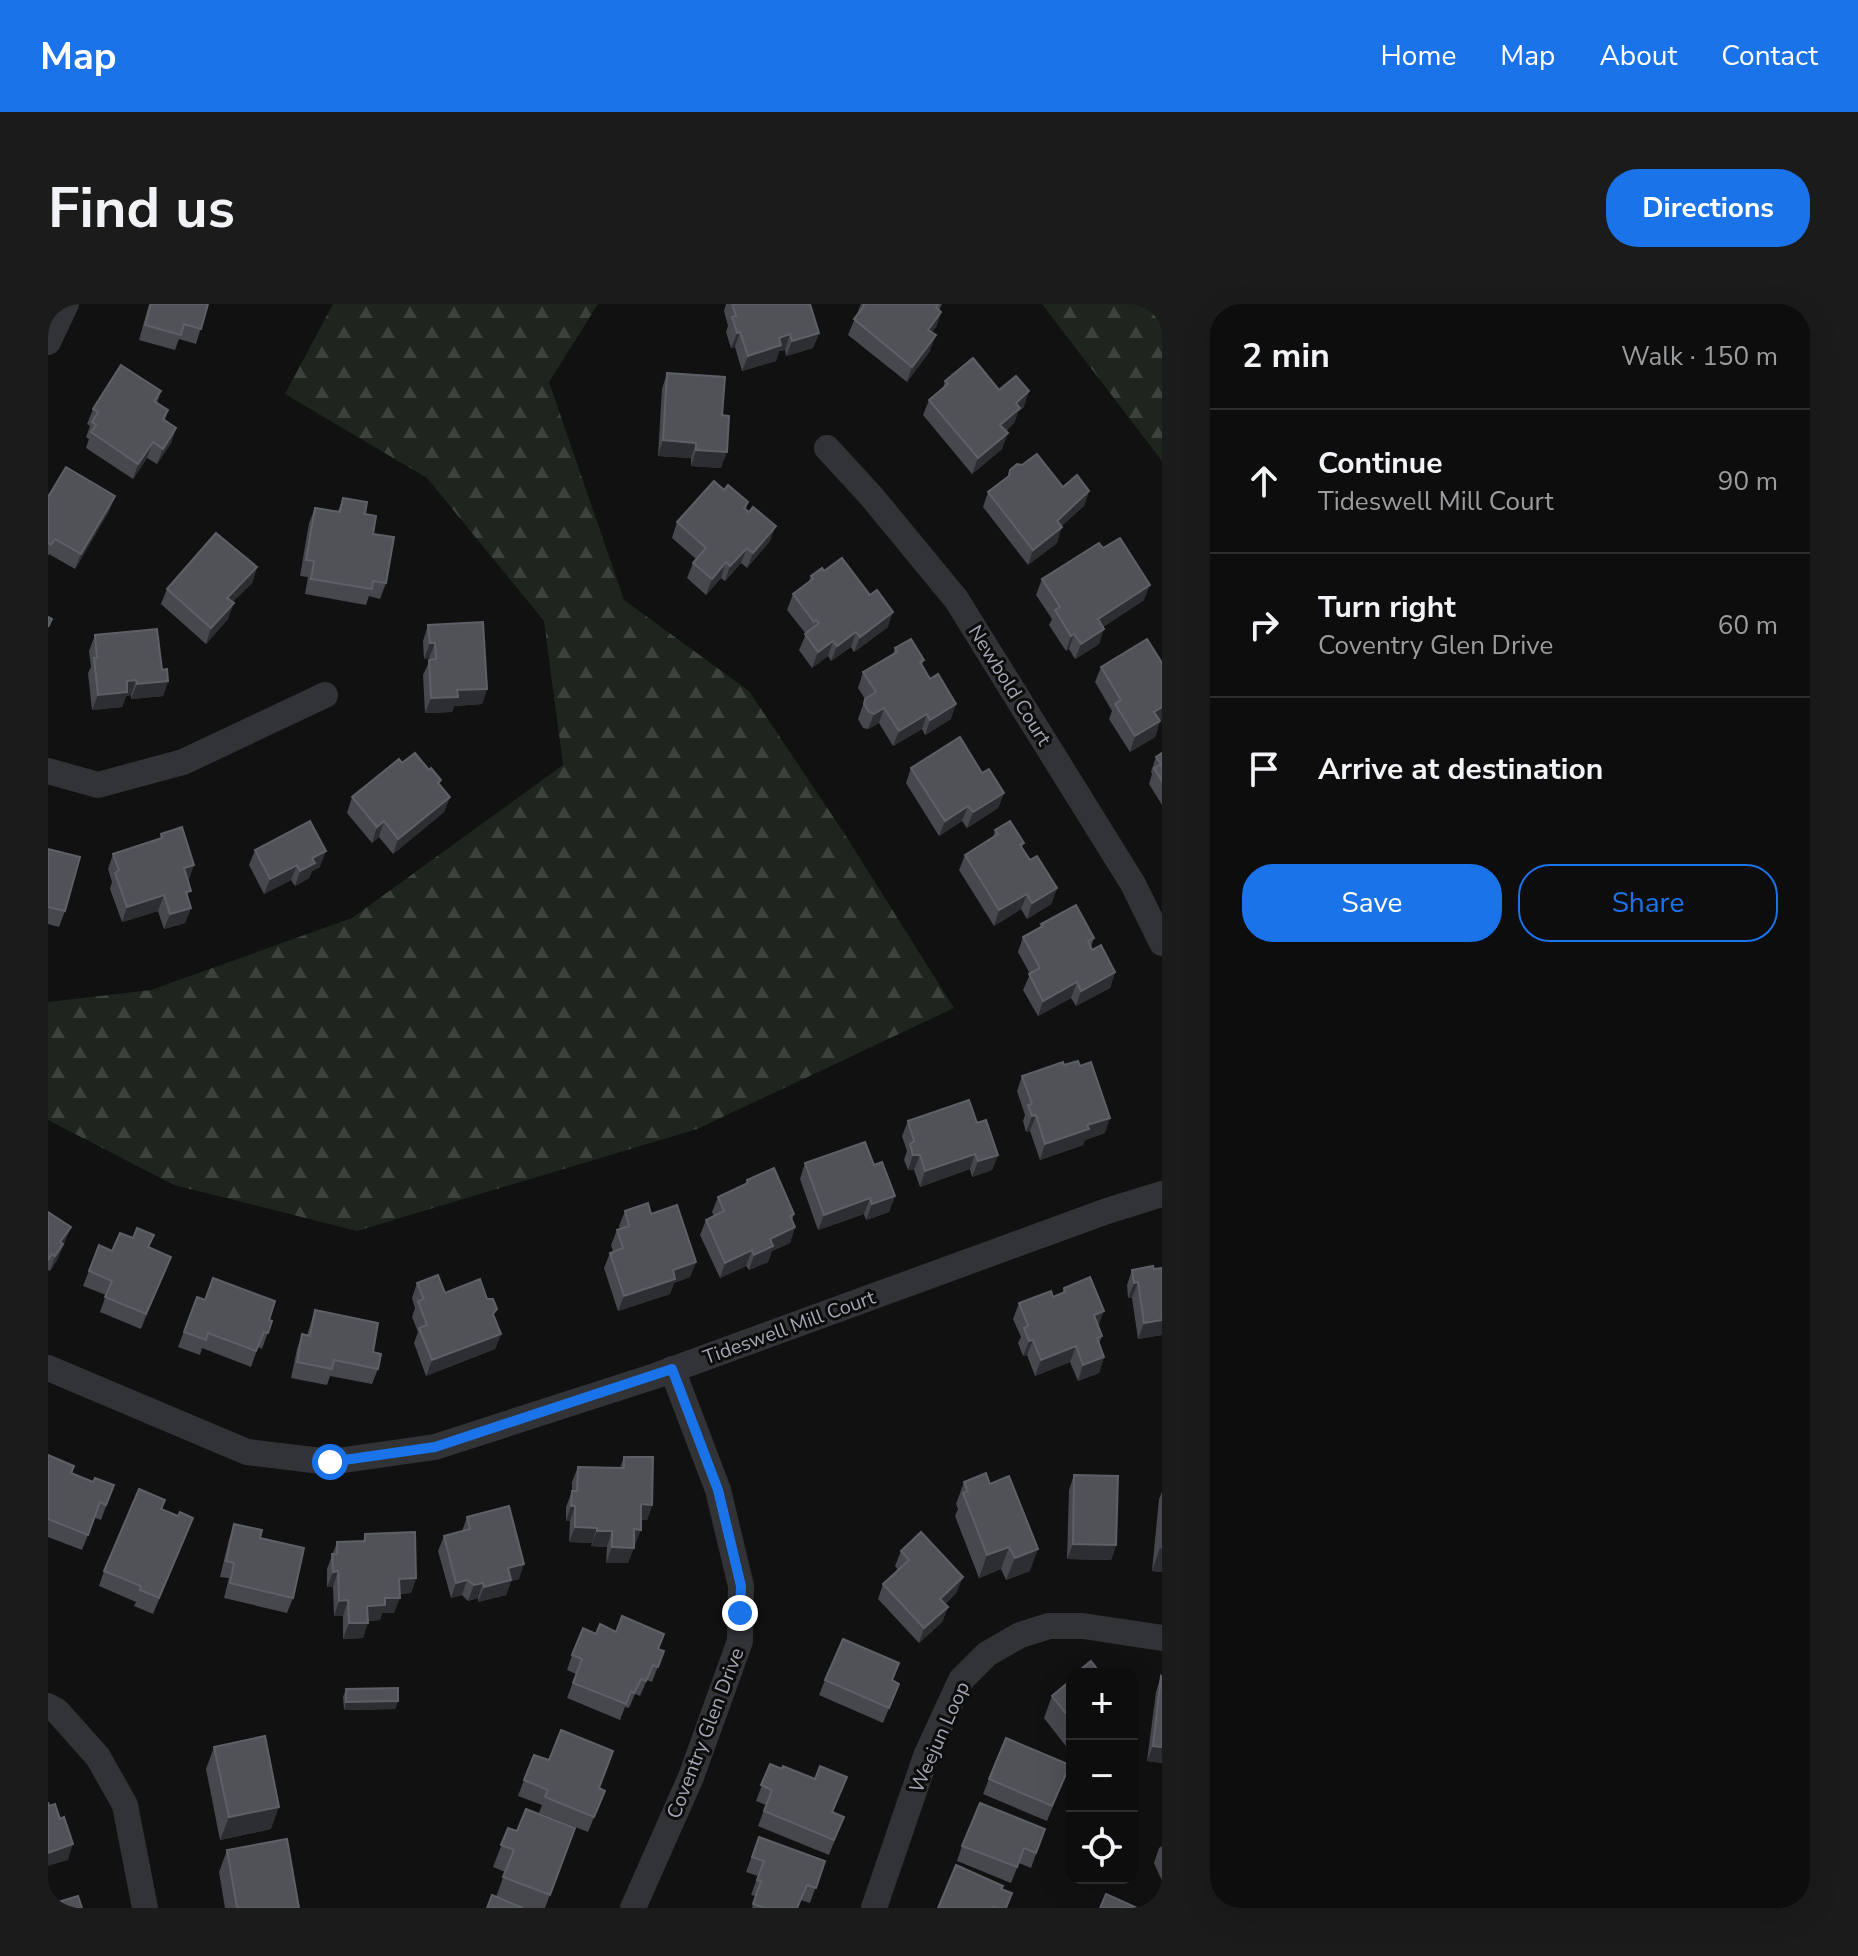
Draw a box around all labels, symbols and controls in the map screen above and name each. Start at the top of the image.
text: Map [40,31,117,82]
text: Home [1381,37,1456,75]
text: Map [1500,37,1555,75]
text: About [1599,37,1677,75]
text: Contact [1721,37,1818,75]
button: Directions [1606,169,1810,247]
text: Find us [48,170,235,247]
text: 2 min [1242,333,1330,379]
text: Walk · 150 m [1621,339,1778,374]
text: Continue [1318,443,1443,484]
icon: ahead [1242,459,1286,503]
text: 90 m [1718,464,1778,499]
text: Tideswell Mill Court [1318,484,1554,519]
text: Turn right [1318,587,1456,628]
icon: right [1242,603,1286,647]
text: 60 m [1718,608,1778,643]
street label: Newbold Court [962,620,1058,751]
text: Coventry Glen Drive [1318,628,1553,663]
icon: arrive [1242,747,1286,791]
text: Arrive at destination [1318,749,1603,790]
button: Save [1242,864,1502,942]
button: Share [1518,864,1778,942]
street label: Tideswell Mill Court [699,1283,880,1371]
route start [312,1444,348,1480]
route end [722,1595,758,1631]
street label: Coventry Glen Drive [660,1644,750,1822]
map controls [1066,1668,1138,1884]
button: + [1066,1668,1138,1740]
street label: Weejun Loop [903,1677,976,1797]
button: − [1066,1740,1138,1812]
button: locate [1066,1812,1138,1884]

